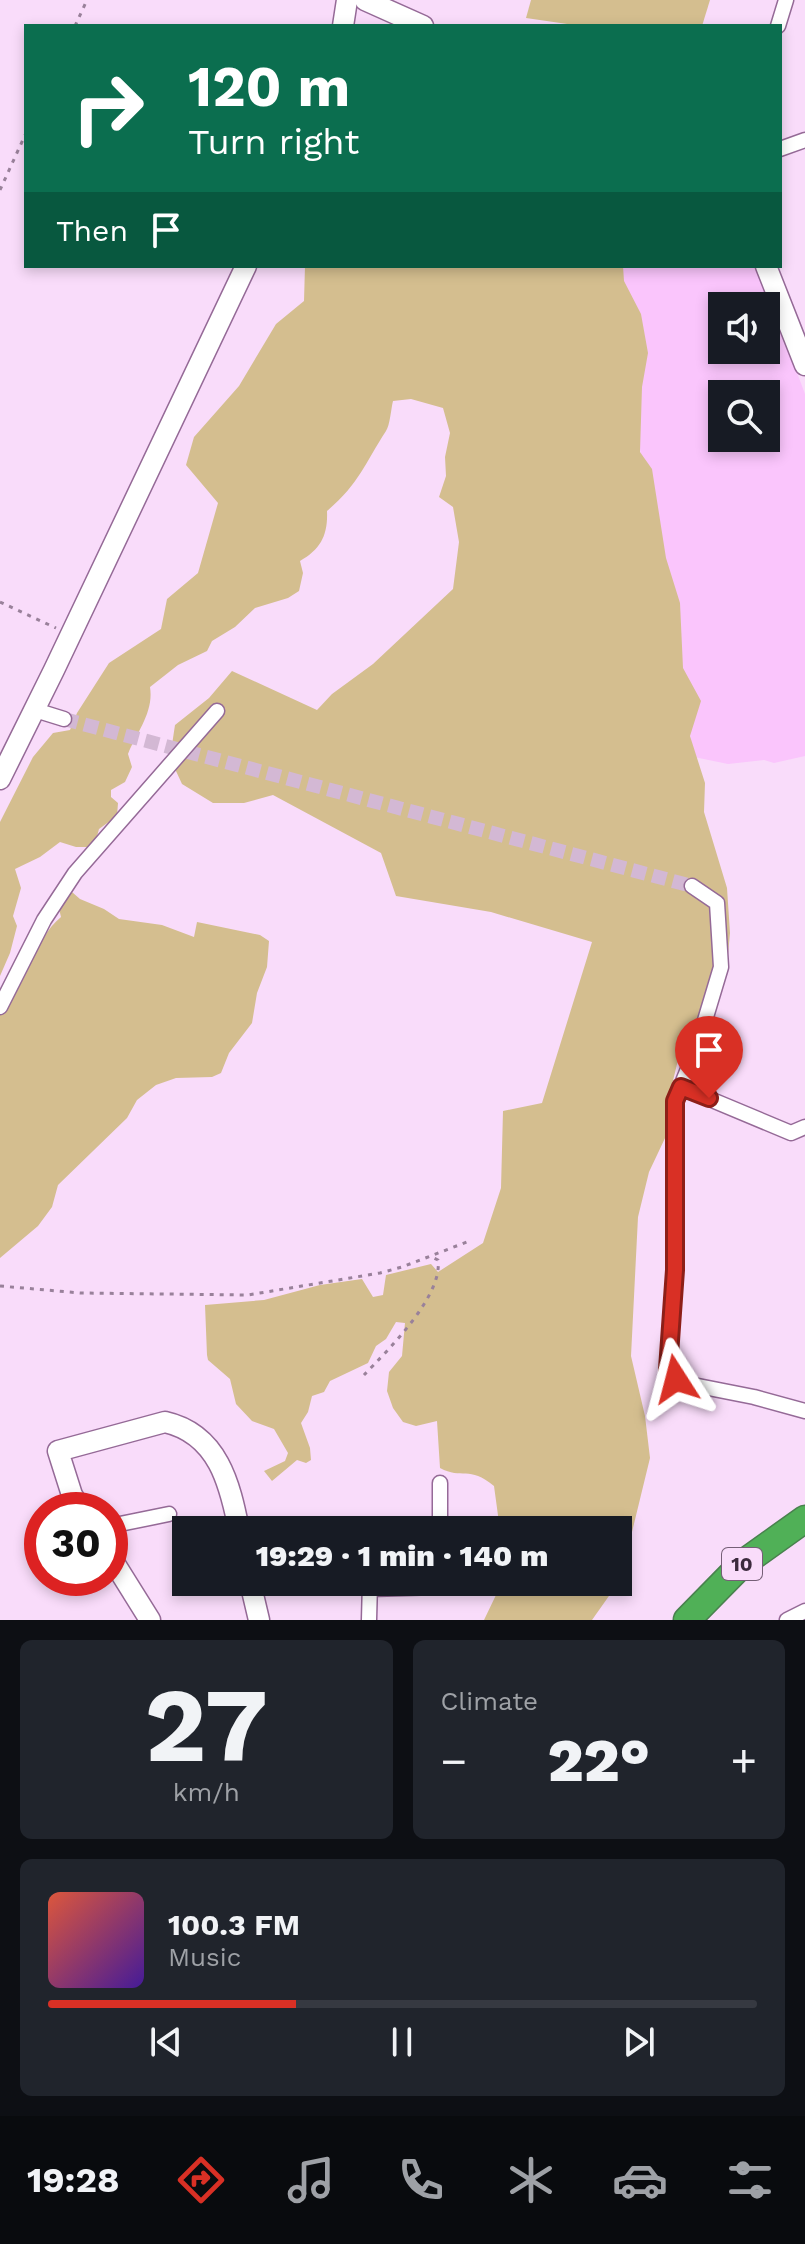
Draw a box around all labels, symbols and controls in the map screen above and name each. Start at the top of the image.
text: 120 m [188,54,350,120]
icon: right [56,56,160,160]
text: Turn right [188,121,359,163]
icon: arrive [144,208,188,252]
text: Then [56,213,128,248]
map controls [708,292,780,452]
button: sound [708,292,780,364]
button: search [708,380,780,452]
pin [675,1016,743,1098]
icon: arrive [687,1028,731,1072]
position arrow [634,1337,718,1421]
speed limit sign: 30 [24,1492,128,1596]
text: 19:29 · 1 min · 140 m [256,1538,548,1573]
road number: 10 [722,1548,762,1580]
text: 27 [145,1664,268,1786]
text: Climate [441,1686,538,1716]
text: 22° [547,1725,650,1796]
text: − [441,1735,467,1787]
text: + [730,1735,757,1787]
text: km/h [173,1777,240,1807]
text: 100.3 FM [168,1907,300,1942]
text: Music [168,1942,241,1972]
icon: previous [144,2020,188,2064]
icon: pause [380,2020,424,2064]
icon: next [617,2020,661,2064]
icon: directions [173,2152,229,2208]
icon: music [283,2152,339,2208]
icon: phone [393,2152,449,2208]
icon: climate [503,2152,559,2208]
icon: car [612,2152,668,2208]
icon: filters [722,2152,778,2208]
text: 19:28 [27,2159,119,2201]

